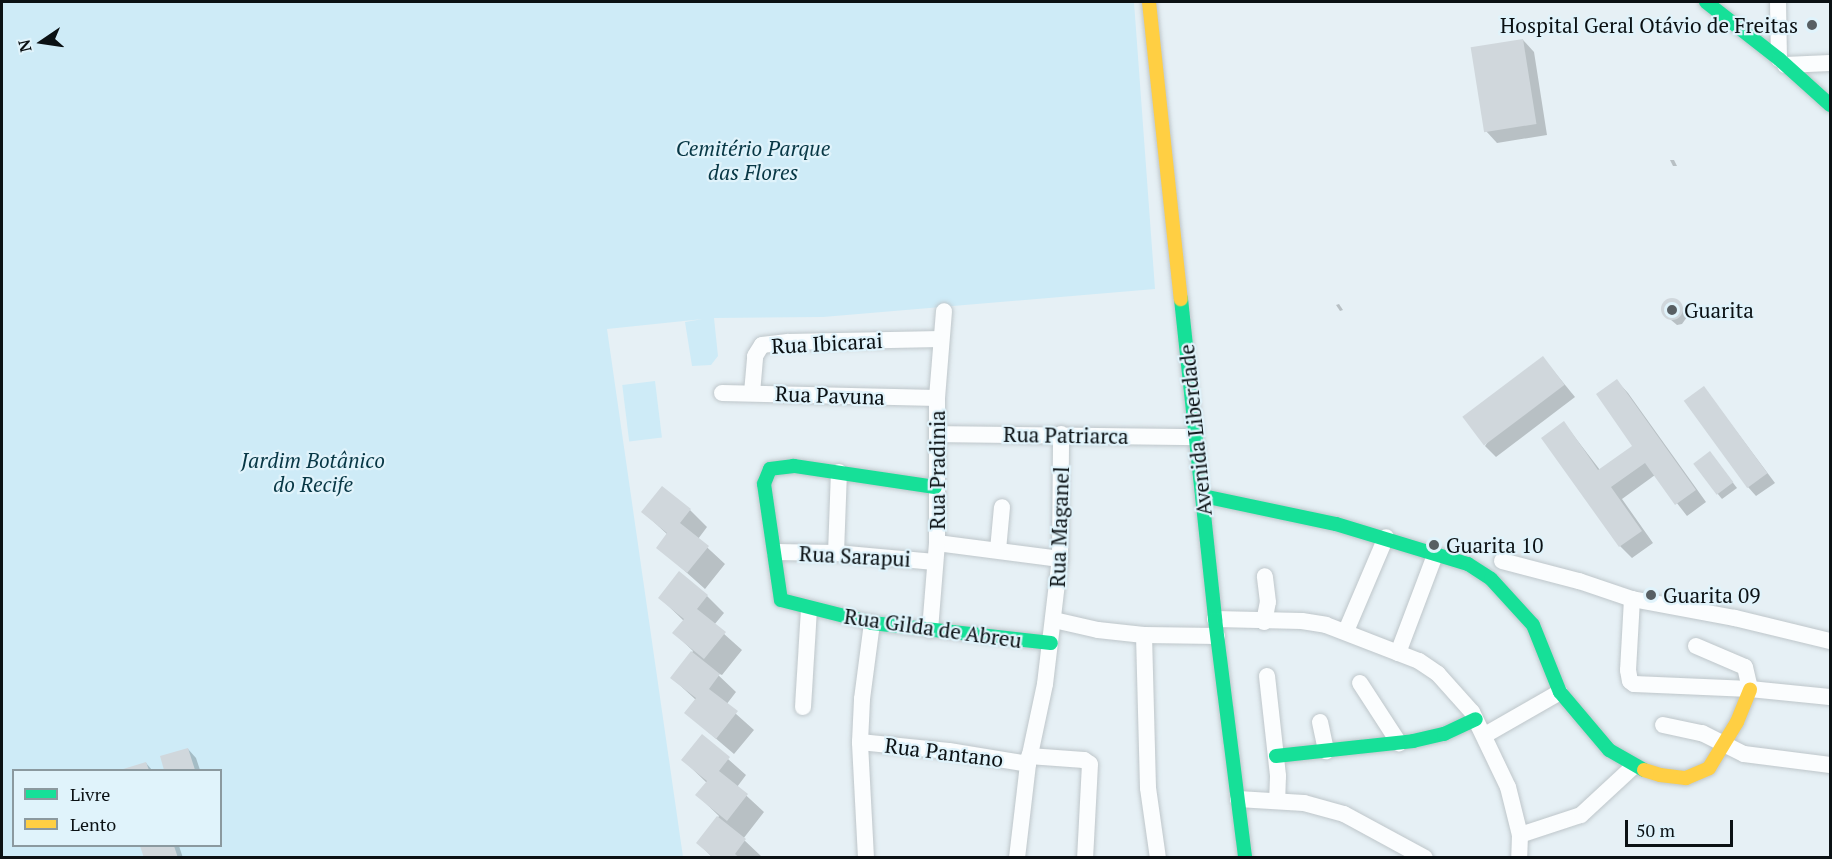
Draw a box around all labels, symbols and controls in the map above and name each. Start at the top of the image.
north arrow [12,12,72,72]
place label: Hospital Geral Otávio de Freitas [1500,12,1798,38]
marker: Hospital Geral Otávio de Freitas [1803,16,1821,34]
text: N [12,38,37,54]
park label: Cemitério Parque das Flores [676,135,830,185]
place label: Guarita [1684,297,1754,323]
marker: Guarita [1665,303,1679,317]
street label: Rua Ibicarai [771,327,883,359]
street label: Avenida Liberdade [1173,343,1217,517]
street label: Rua Pavuna [775,380,885,410]
street label: Rua Pradinia [924,410,950,530]
street label: Rua Patriarca [1003,421,1129,449]
park label: Jardim Botânico do Recife [241,447,385,497]
street label: Rua Maganel [1044,466,1074,588]
place label: Guarita 10 [1446,532,1543,558]
marker: Guarita 10 [1427,538,1441,552]
street label: Rua Sarapui [798,540,912,572]
place label: Guarita 09 [1663,582,1760,608]
marker: Guarita 09 [1644,588,1658,602]
street label: Rua Gilda de Abreu [842,603,1024,653]
street label: Rua Pantano [883,732,1005,772]
legend [12,769,222,847]
text: Livre [70,782,110,806]
scale bar [1628,808,1736,846]
text: Lento [70,812,116,836]
text: 50 m [1636,818,1675,842]

